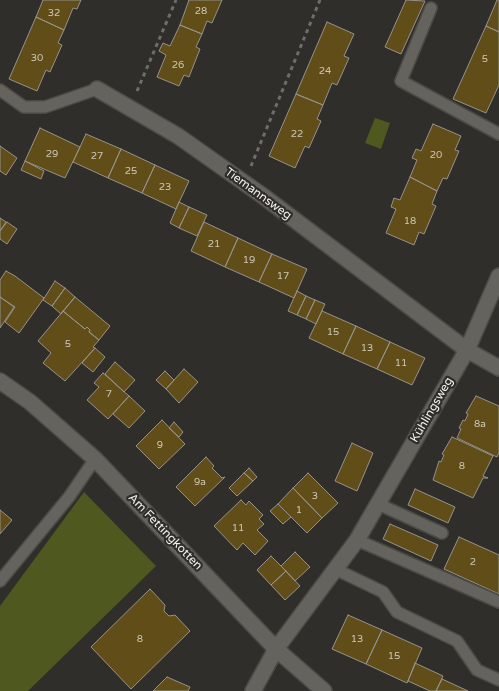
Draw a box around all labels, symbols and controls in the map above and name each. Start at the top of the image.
house number: 28 [195,5,207,17]
house number: 32 [48,7,60,19]
house number: 30 [31,52,43,64]
house number: 5 [482,53,488,65]
house number: 26 [172,59,184,71]
house number: 24 [319,65,331,77]
house number: 22 [291,128,303,140]
house number: 29 [46,148,58,160]
house number: 20 [430,149,442,161]
house number: 27 [91,150,103,162]
house number: 25 [125,165,137,177]
street label: Tiemannsweg [222,165,294,223]
house number: 23 [159,181,171,193]
house number: 18 [404,215,416,227]
house number: 21 [208,238,220,250]
house number: 19 [243,254,255,266]
house number: 17 [277,270,289,282]
house number: 15 [327,326,339,338]
house number: 5 [65,338,71,350]
house number: 13 [361,342,373,354]
house number: 11 [395,357,407,369]
street label: Kühlingsweg [408,375,456,445]
house number: 7 [106,388,112,400]
house number: 8a [474,418,486,430]
house number: 9 [157,439,163,451]
house number: 8 [459,460,465,472]
house number: 9a [194,476,206,488]
house number: 3 [312,490,318,502]
street label: Am Fettingkotten [125,491,205,573]
house number: 1 [296,504,302,516]
house number: 11 [232,522,244,534]
house number: 2 [470,556,476,568]
house number: 8 [137,633,143,645]
house number: 13 [351,633,363,645]
house number: 15 [388,650,400,662]

